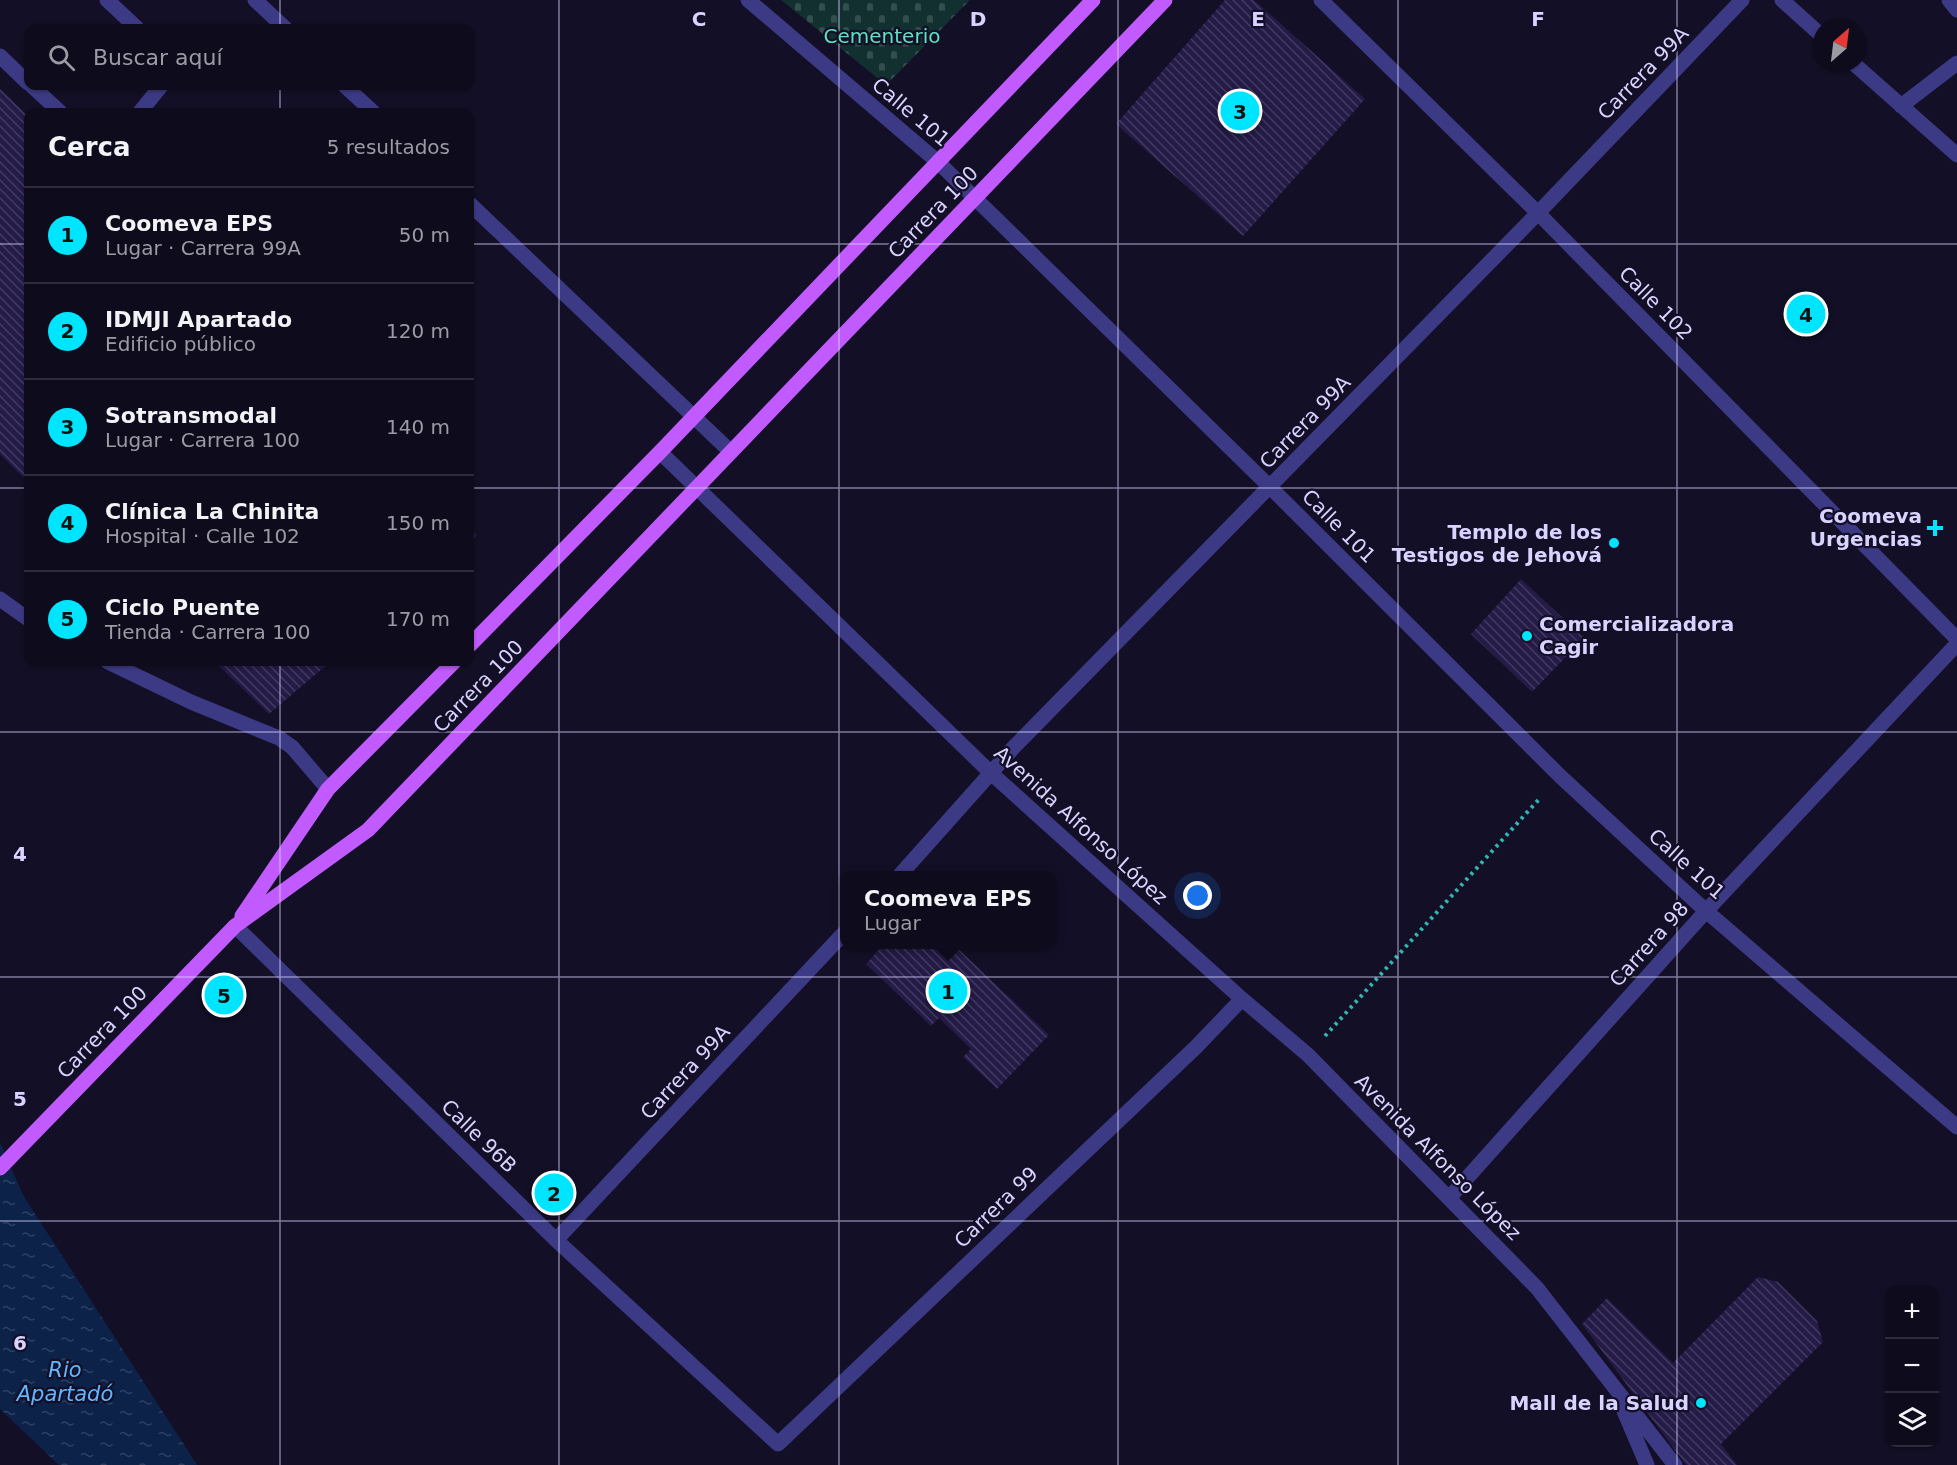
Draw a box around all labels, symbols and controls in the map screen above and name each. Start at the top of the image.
text: C [692,7,706,31]
text: D [970,7,986,31]
text: E [1251,7,1265,31]
text: F [1531,7,1545,31]
north arrow [1813,18,1867,72]
street label: Carrera 99A [1593,21,1694,125]
search box [24,24,474,90]
park label: Cementerio [824,24,940,48]
icon: search [45,41,78,74]
text: Buscar aquí [93,45,223,70]
street label: Calle 101 [867,73,955,151]
pin: 3 [1220,88,1260,134]
text: Cerca [48,132,131,162]
text: 5 resultados [327,135,450,159]
street label: Carrera 100 [883,161,983,263]
text: Coomeva EPS [105,211,273,236]
text: 1 [61,223,74,247]
text: 50 m [399,223,450,247]
text: Lugar · Carrera 99A [105,236,301,260]
street label: Calle 102 [1614,261,1698,345]
pin: 4 [1786,292,1826,336]
text: IDMJI Apartado [105,307,292,332]
text: 2 [61,319,74,343]
text: 120 m [386,319,450,343]
text: Edificio público [105,332,256,356]
street label: Carrera 99A [1255,370,1356,474]
text: Sotransmodal [105,403,277,428]
text: 3 [61,415,74,439]
text: 140 m [386,415,450,439]
text: Lugar · Carrera 100 [105,428,300,452]
street label: Calle 101 [1297,484,1381,568]
text: Clínica La Chinita [105,499,319,524]
place label: Coomeva Urgencias [1810,504,1922,551]
text: 4 [61,511,74,535]
text: 150 m [386,511,450,535]
marker: Coomeva Urgencias [1926,519,1944,537]
place label: Templo de los Testigos de Jehová [1392,520,1602,567]
text: Hospital · Calle 102 [105,524,300,548]
marker: Templo de los Testigos de Jehová [1607,536,1621,550]
text: Ciclo Puente [105,595,260,620]
text: 5 [61,607,74,631]
text: 170 m [386,607,450,631]
place label: Comercializadora Cagir [1539,612,1734,659]
text: Tienda · Carrera 100 [105,620,310,644]
marker: Comercializadora Cagir [1520,629,1534,643]
street label: Carrera 100 [428,635,528,737]
street label: Avenida Alfonso López [989,741,1173,909]
street label: Calle 101 [1644,824,1730,904]
text: 4 [13,842,27,866]
popup [840,871,1056,949]
your location [1183,881,1212,910]
text: Coomeva EPS [864,886,1032,911]
street label: Carrera 98 [1604,896,1694,992]
text: Lugar [864,911,921,935]
pin: 1 [928,968,968,1014]
pin: 5 [204,972,244,1018]
street label: Carrera 100 [52,981,152,1083]
street label: Carrera 99A [635,1020,735,1124]
street label: Avenida Alfonso López [1350,1069,1526,1245]
text: 5 [13,1087,27,1111]
street label: Calle 96B [436,1094,522,1178]
street label: Carrera 99 [949,1161,1043,1253]
pin: 2 [534,1170,574,1216]
map controls [1885,1285,1939,1447]
button: + [1885,1285,1939,1339]
text: 6 [13,1331,27,1355]
button: − [1885,1339,1939,1393]
water label: Rio Apartadó [15,1358,113,1406]
place label: Mall de la Salud [1509,1391,1689,1415]
button: layers [1885,1393,1939,1447]
marker: Mall de la Salud [1694,1396,1708,1410]

